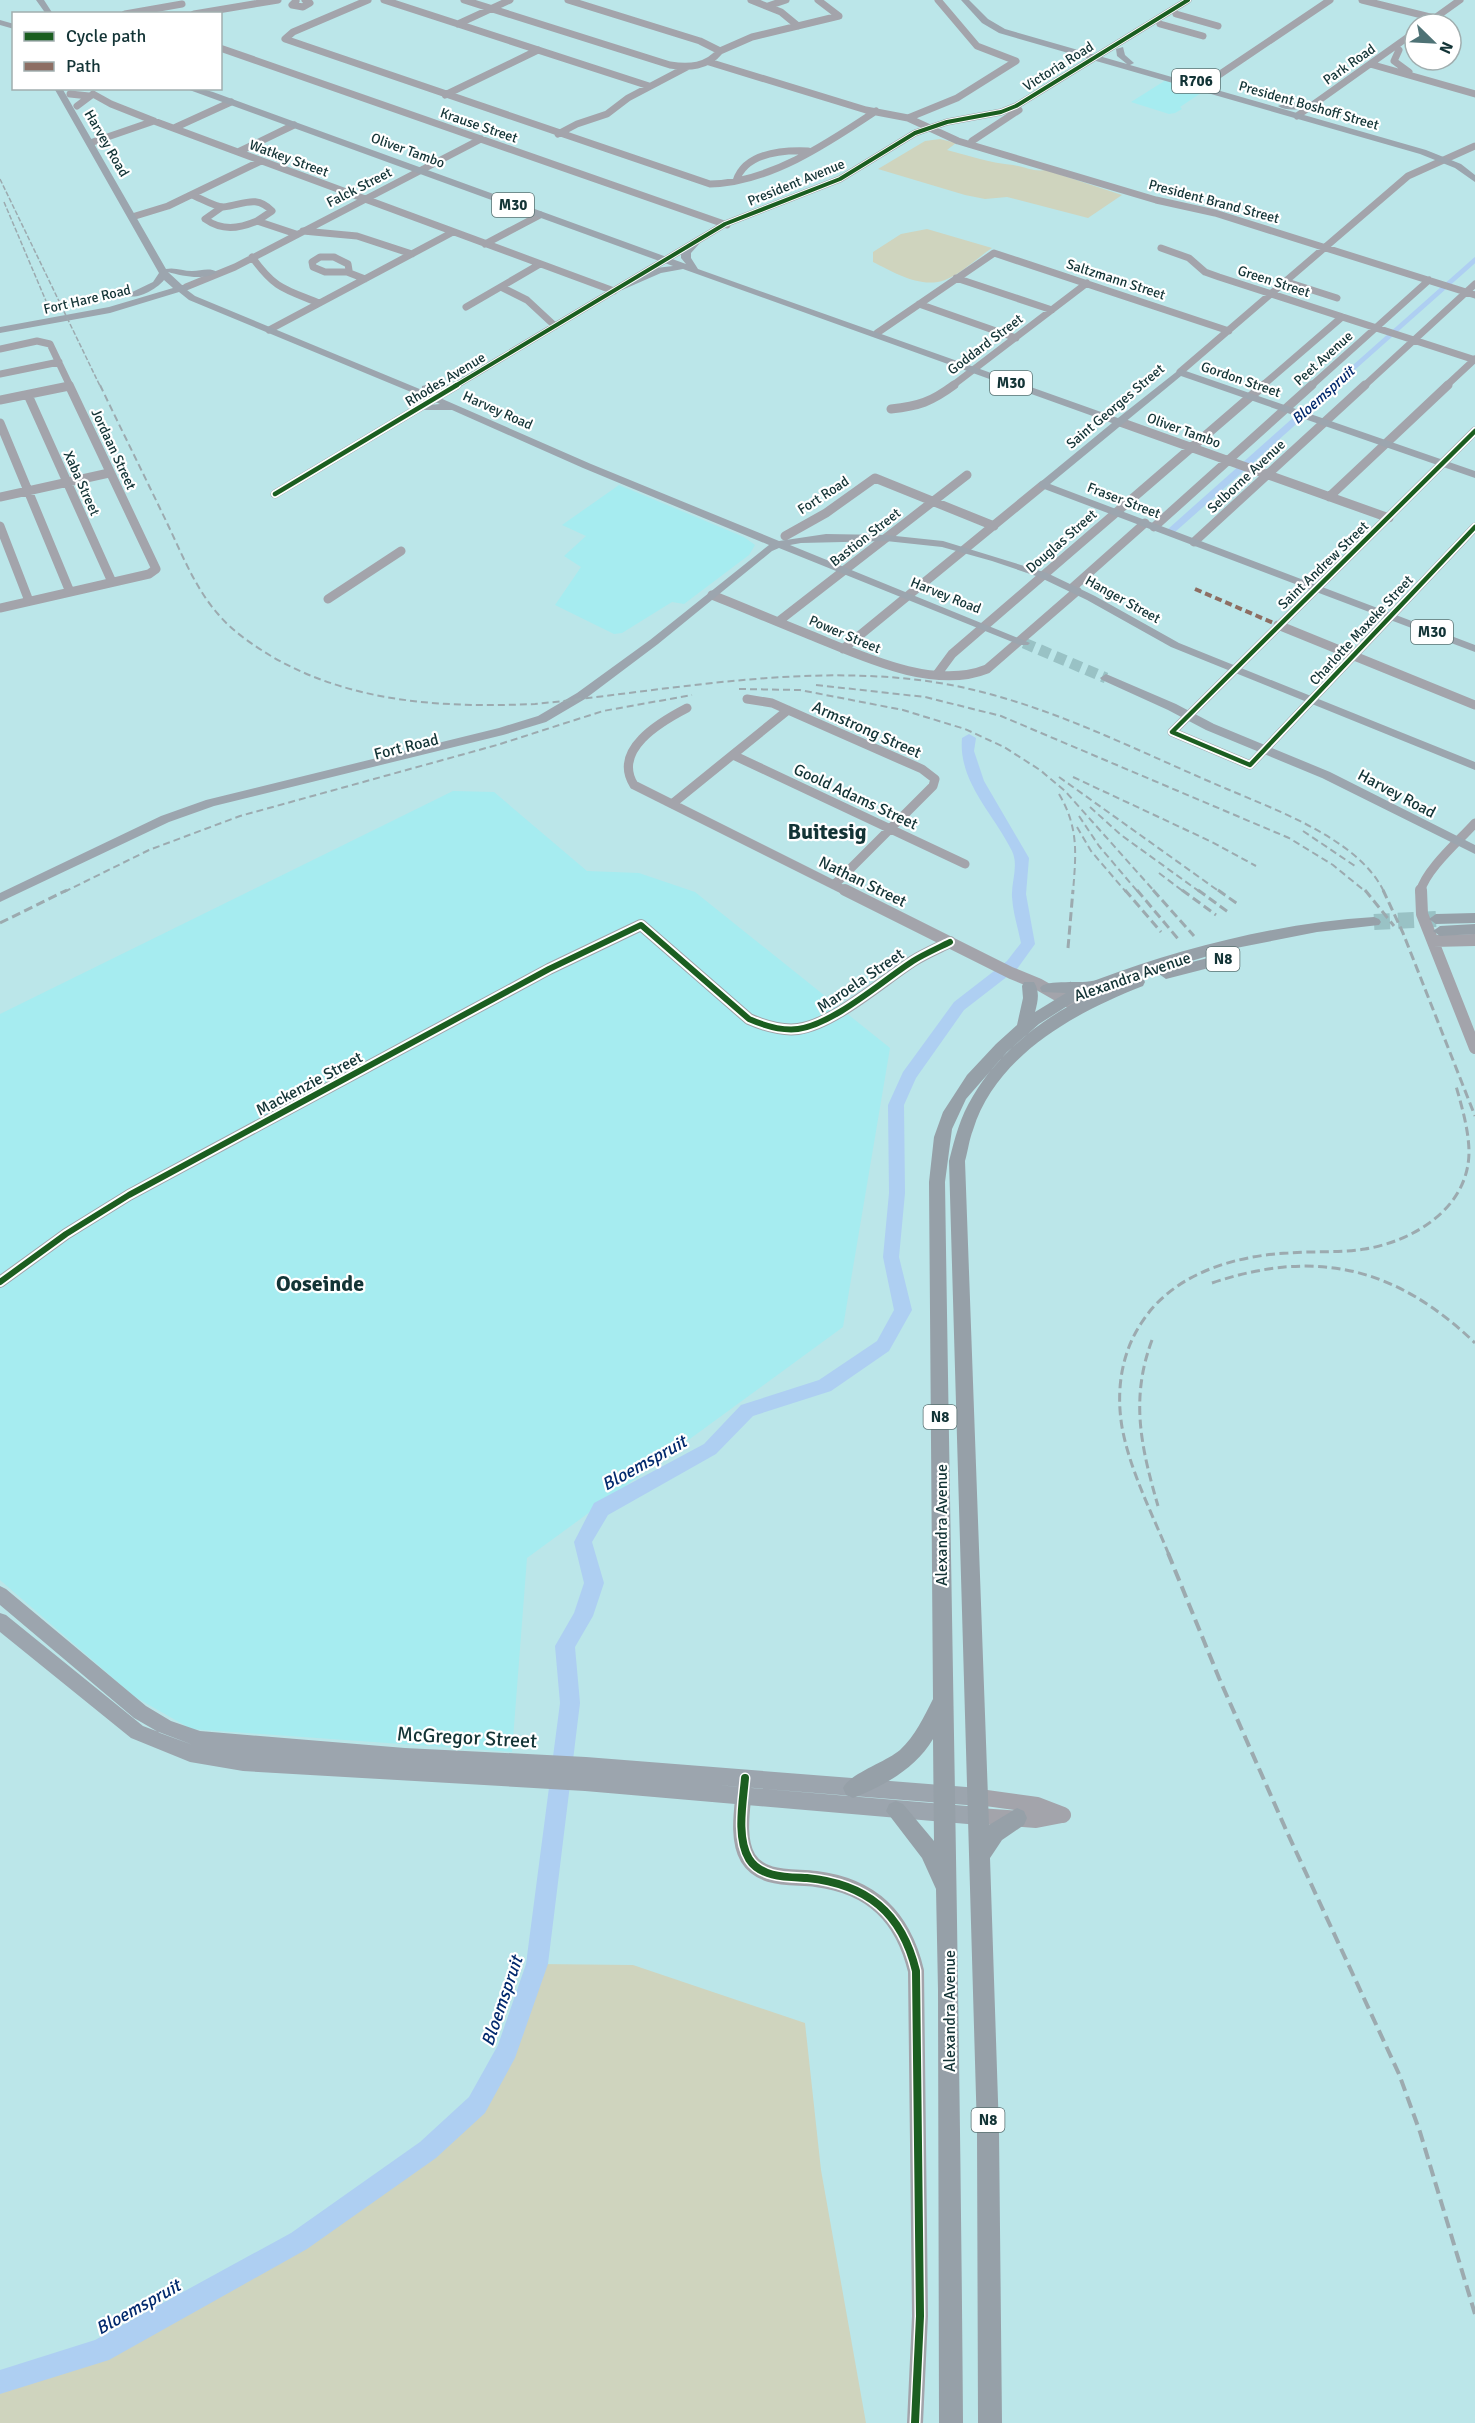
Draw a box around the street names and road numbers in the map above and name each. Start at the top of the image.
street label: Victoria Road [1020,38,1097,95]
street label: Park Road [1320,40,1379,89]
road number: R706 [1172,69,1220,93]
street label: President Boshoff Street [1237,77,1381,134]
street label: Krause Street [438,104,520,147]
street label: Harvey Road [81,107,133,180]
street label: Oliver Tambo [369,129,447,172]
street label: Watkey Street [247,136,331,181]
street label: President Avenue [745,155,847,210]
street label: Falck Street [324,164,395,211]
street label: President Brand Street [1147,176,1281,227]
road number: M30 [492,193,534,217]
street label: Saltzmann Street [1064,255,1168,304]
street label: Green Street [1236,262,1312,301]
street label: Fort Hare Road [42,281,132,318]
street label: Goddard Street [944,310,1027,378]
street label: Peet Avenue [1290,328,1356,389]
street label: Rhodes Avenue [402,349,489,410]
street label: Gordon Street [1199,358,1283,401]
street label: Saint Georges Street [1063,360,1168,452]
road number: M30 [990,371,1032,395]
street label: Harvey Road [460,387,535,433]
street label: Jordaan Street [87,406,140,492]
street label: Oliver Tambo [1145,409,1223,452]
street label: Selborne Avenue [1204,436,1289,517]
street label: Xaba Street [60,448,103,518]
street label: Fort Road [794,473,852,518]
street label: Fraser Street [1085,479,1163,522]
street label: Bastion Street [827,504,904,570]
street label: Douglas Street [1022,506,1100,577]
street label: Saint Andrew Street [1275,518,1372,613]
street label: Hanger Street [1082,572,1163,627]
street label: Charlotte Maxeke Street [1306,572,1417,689]
street label: Harvey Road [908,574,984,617]
street label: Power Street [806,612,883,657]
road number: M30 [1411,620,1453,644]
street label: Armstrong Street [809,697,925,763]
street label: Fort Road [372,729,441,765]
street label: Goold Adams Street [790,759,921,835]
street label: Harvey Road [1354,765,1439,823]
street label: Nathan Street [815,852,910,912]
street label: Maroela Street [813,944,908,1017]
road number: N8 [1206,947,1240,971]
street label: Alexandra Avenue [1071,948,1193,1006]
street label: Mackenzie Street [253,1047,366,1120]
road number: N8 [924,1405,956,1429]
street label: Alexandra Avenue [932,1464,952,1586]
street label: McGregor Street [396,1721,538,1754]
street label: Alexandra Avenue [940,1950,960,2072]
road number: N8 [972,2108,1004,2132]

